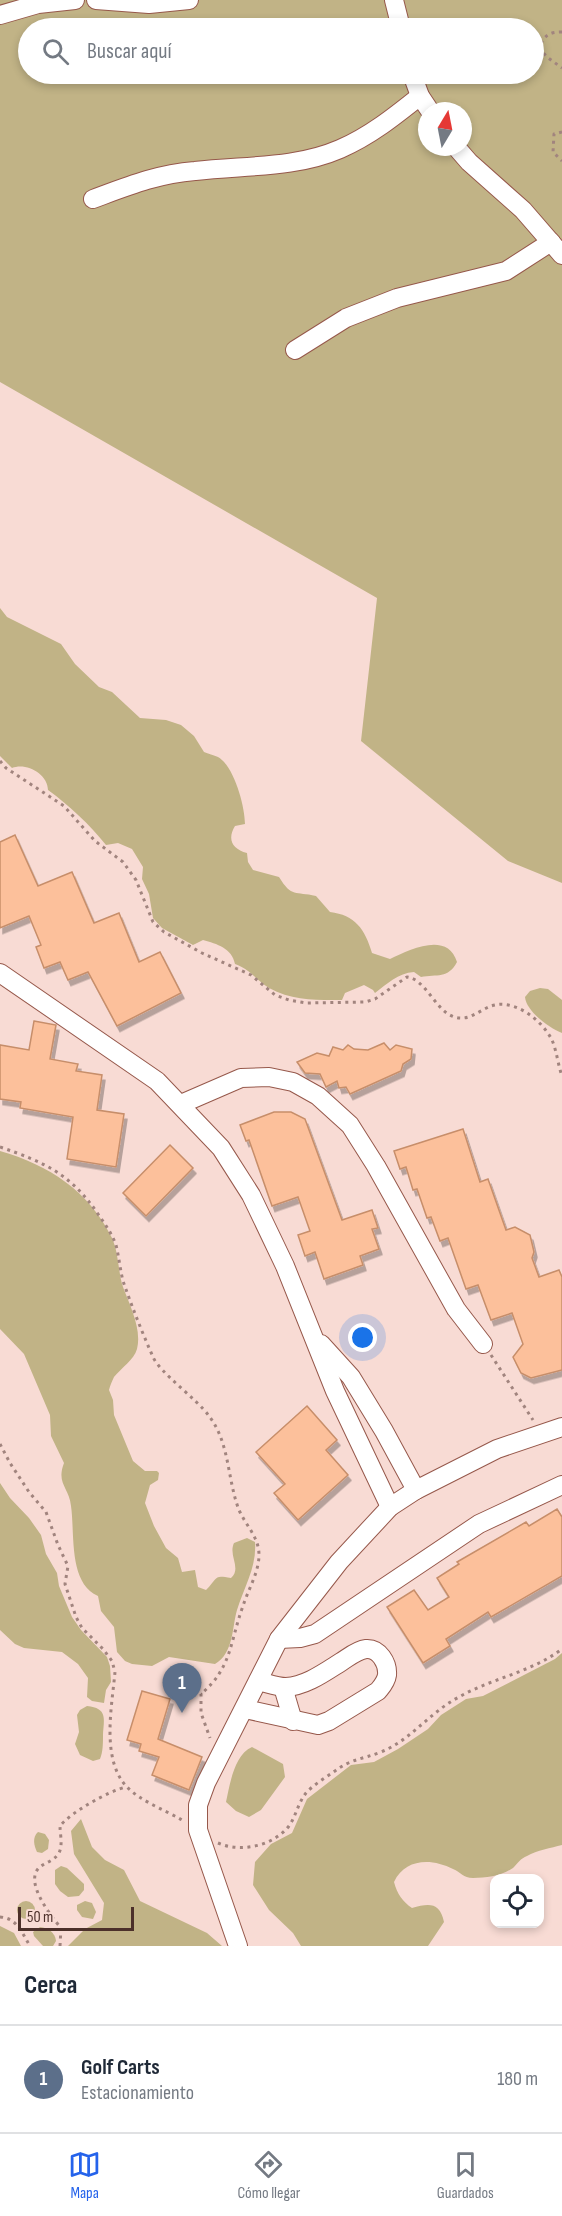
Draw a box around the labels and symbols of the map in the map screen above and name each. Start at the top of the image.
north arrow [418,102,472,156]
your location [348,1323,377,1352]
pin: 1 [162,1664,201,1713]
scale bar [18,1904,134,1932]

